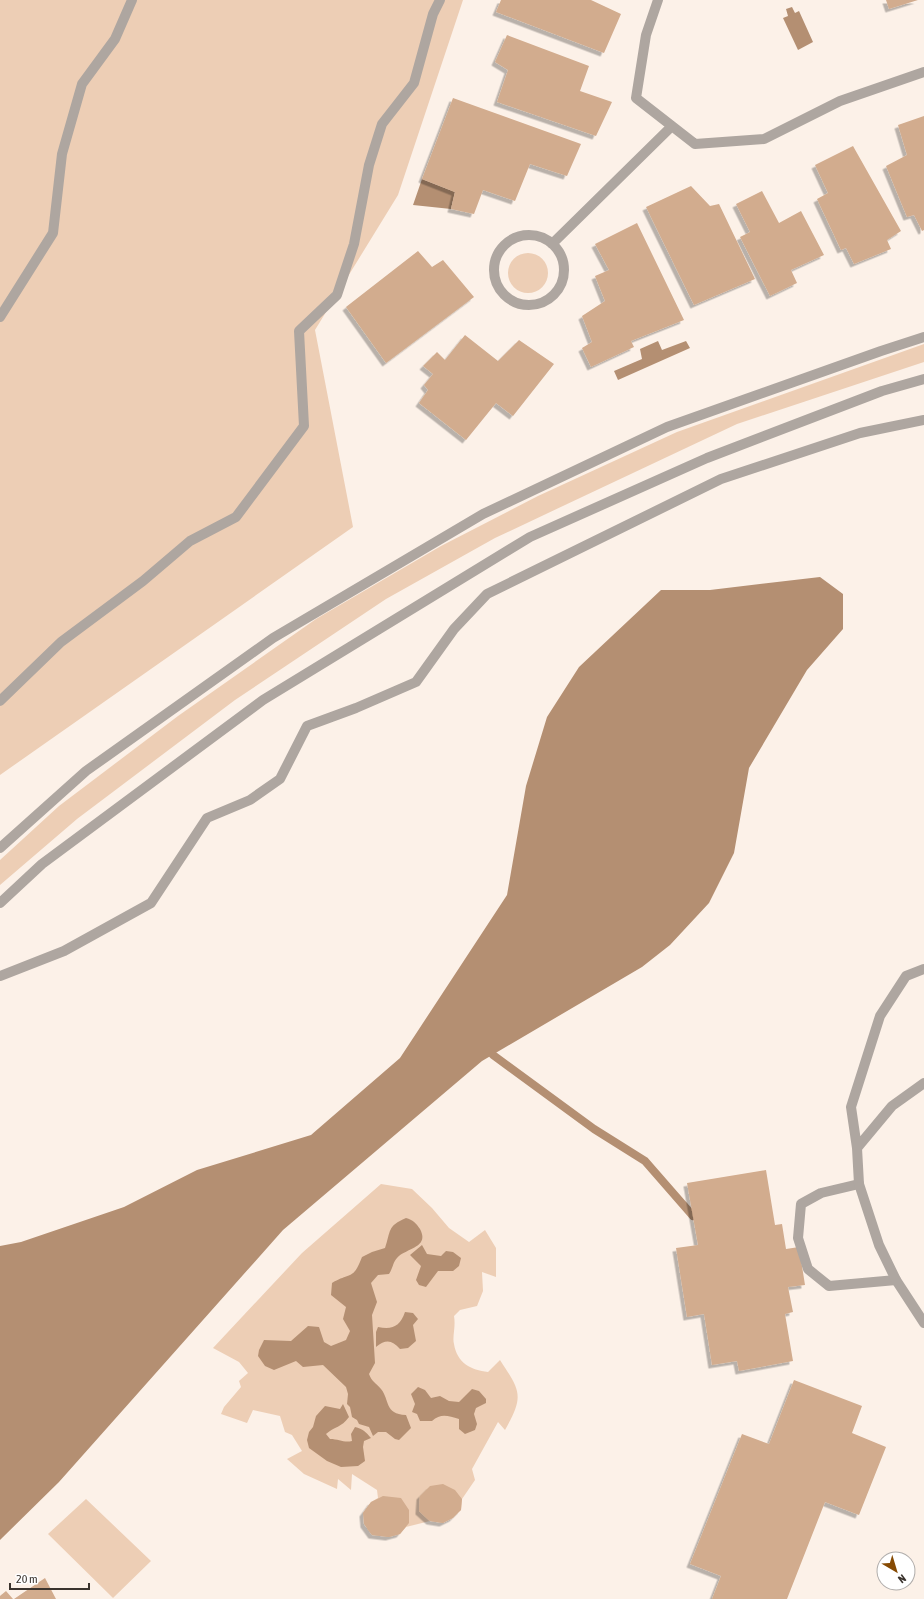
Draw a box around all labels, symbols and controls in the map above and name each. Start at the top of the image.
north arrow [876,1551,916,1591]
scale bar [10,1565,89,1591]
text: 20 m [16,1572,38,1586]
text: N [896,1572,908,1586]

